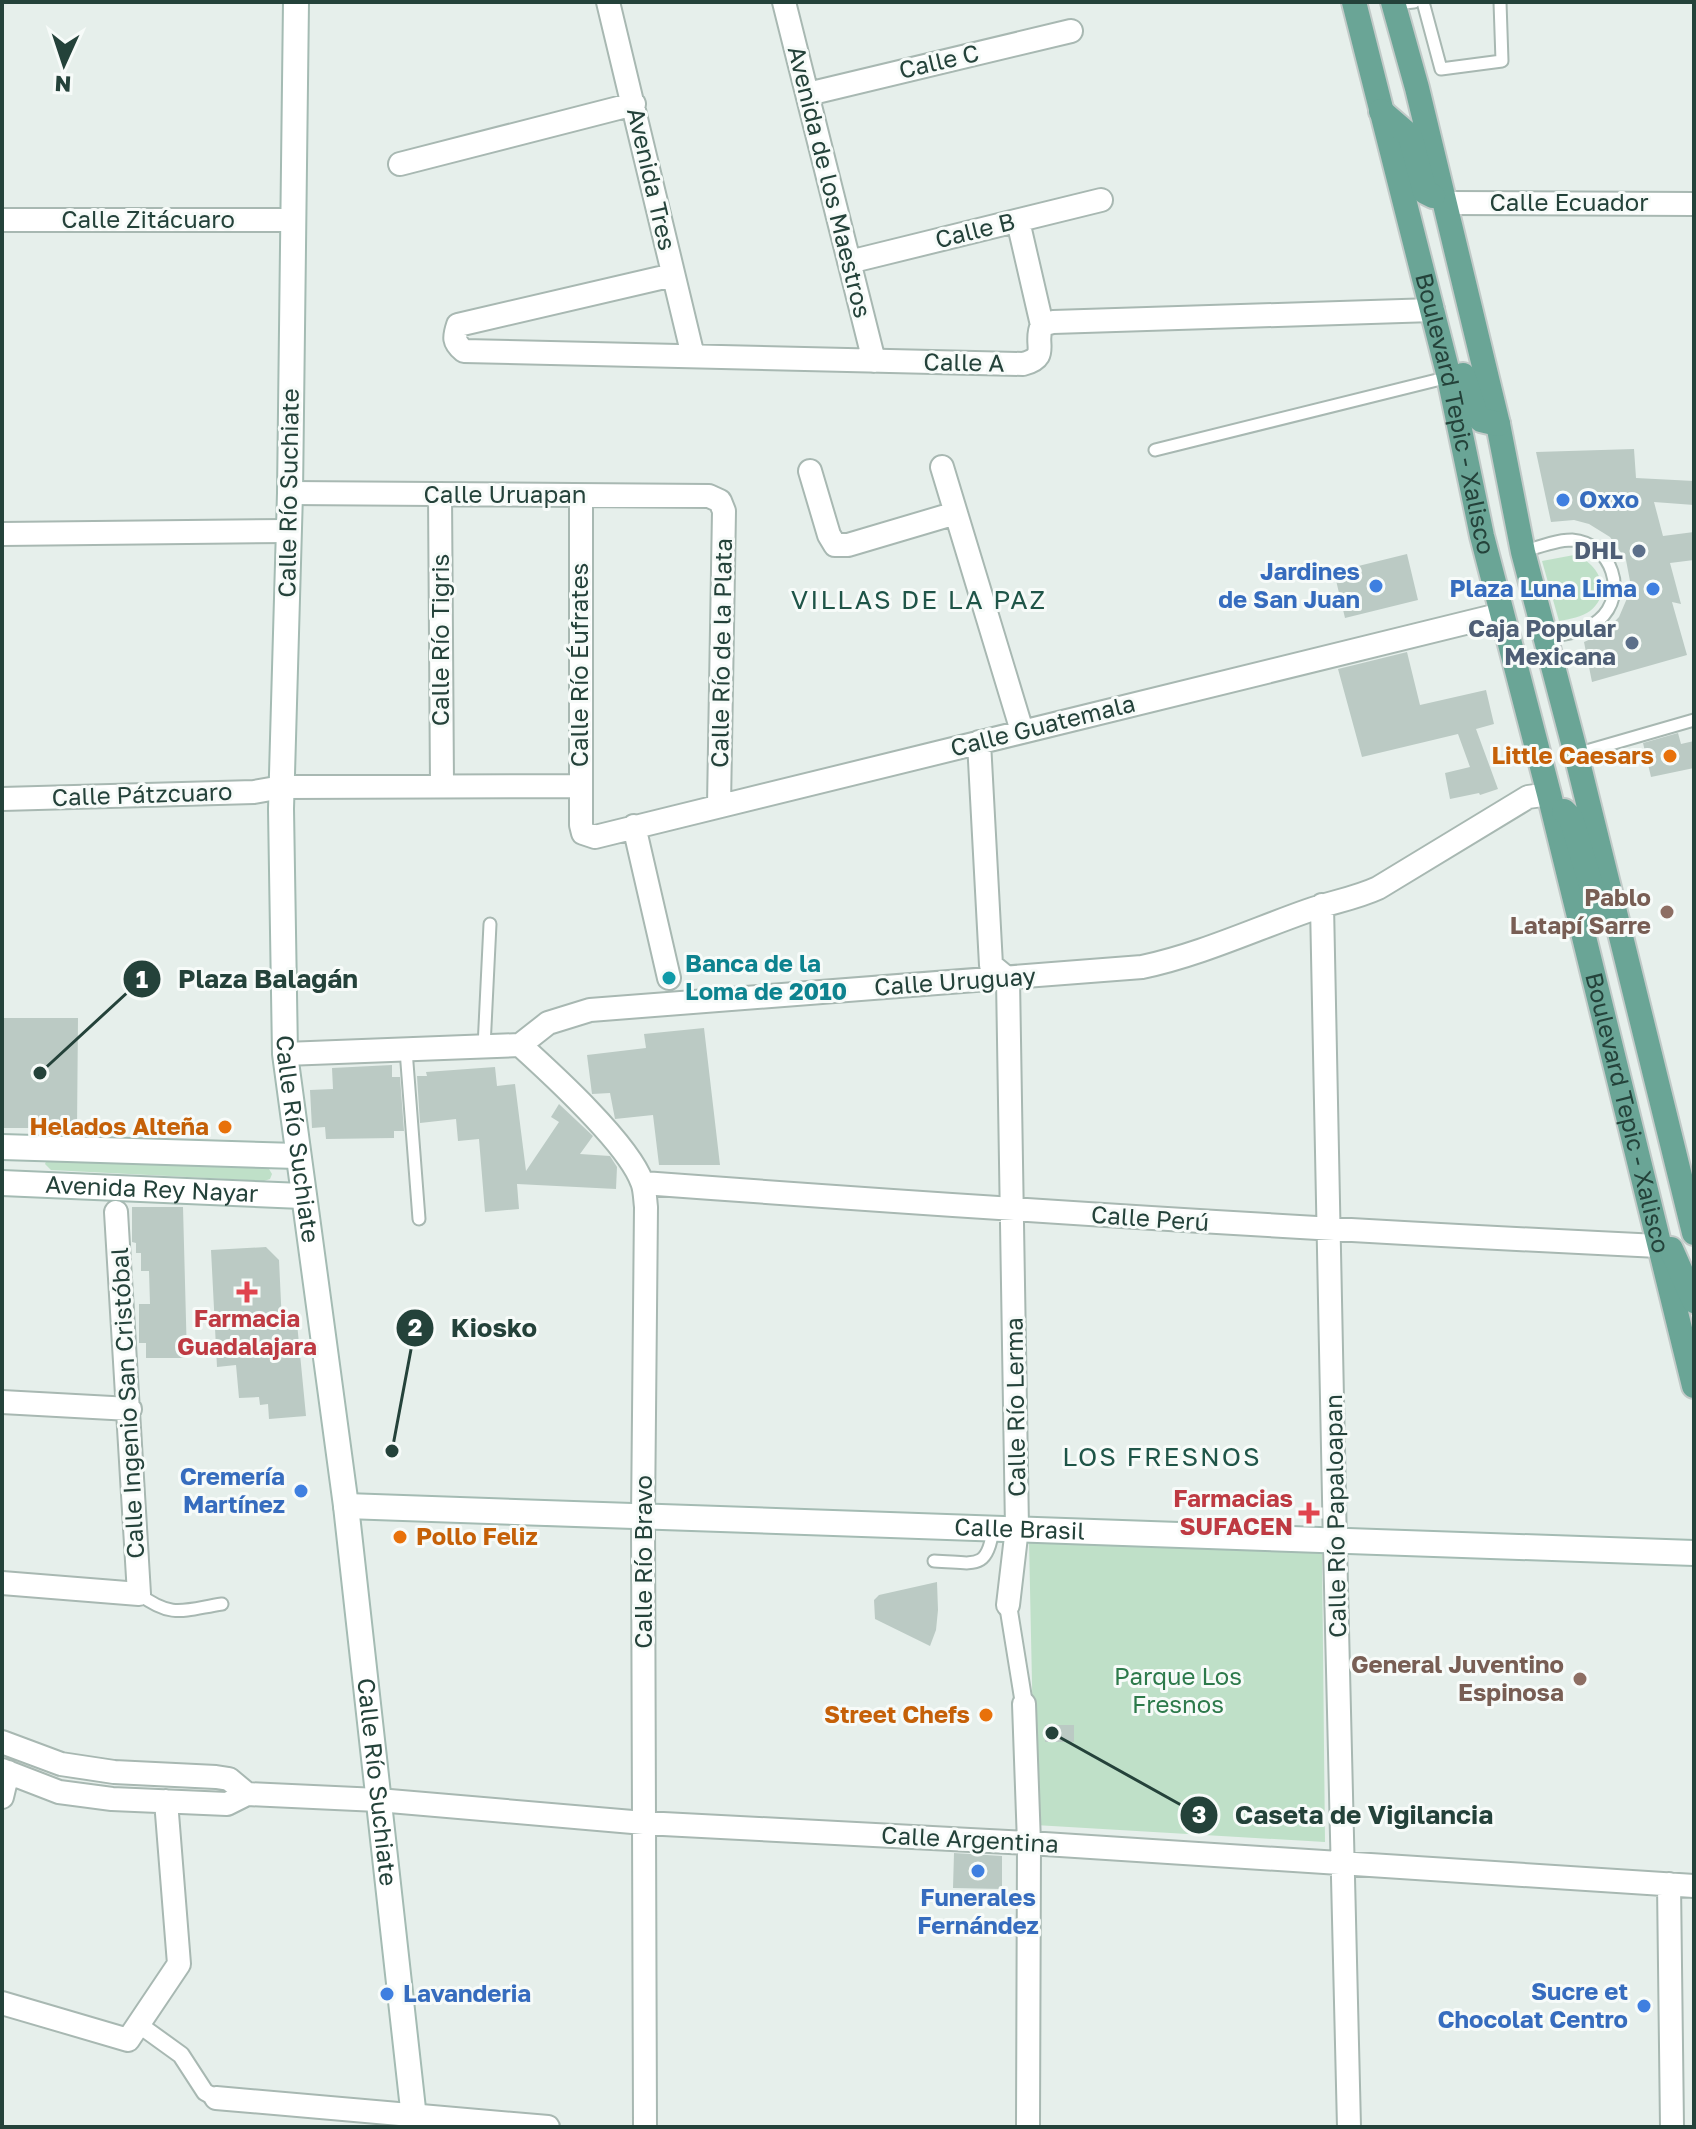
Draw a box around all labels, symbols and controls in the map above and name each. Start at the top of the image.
north arrow [24,24,104,104]
street label: Calle C [896,37,982,84]
street label: Avenida de los Maestros [783,43,878,320]
text: N [54,71,72,98]
street label: Avenida Tres [622,105,683,253]
street label: Calle Ecuador [1490,187,1649,216]
street label: Calle Zitácuaro [61,204,235,233]
street label: Calle B [932,206,1017,253]
street label: Boulevard Tepic - Xalisco [1410,270,1502,557]
street label: Calle A [923,346,1005,377]
street label: Calle Río Suchiate [271,388,304,598]
street label: Calle Uruapan [424,479,586,508]
place label: Oxxo [1579,484,1639,513]
marker: Oxxo [1554,491,1572,509]
place label: DHL [1574,535,1623,564]
street label: Calle Río de la Plata [704,538,737,768]
marker: DHL [1630,542,1648,560]
street label: Calle Río Tigris [425,554,454,726]
place label: Jardines de San Juan [1218,556,1360,613]
street label: Calle Río Éufrates [564,563,593,767]
place label: Plaza Luna Lima [1449,573,1637,602]
marker: Jardines de San Juan [1367,577,1385,595]
marker: Plaza Luna Lima [1644,580,1662,598]
district label: VILLAS DE LA PAZ [791,584,1047,615]
place label: Caja Popular Mexicana [1468,613,1616,670]
marker: Caja Popular Mexicana [1623,634,1641,652]
street label: Calle Guatemala [947,688,1138,762]
place label: Little Caesars [1491,740,1654,769]
marker: Little Caesars [1661,747,1679,765]
street label: Calle Pátzcuaro [51,776,233,811]
place label: Pablo Latapí Sarre [1510,882,1651,939]
marker: Pablo Latapí Sarre [1658,903,1676,921]
place label: Banca de la Loma de 2010 [685,948,847,1005]
callout: Plaza Balagán [122,954,374,1004]
street label: Calle Uruguay [873,960,1037,1001]
text: Plaza Balagán [178,963,358,994]
text: 1 [136,964,148,993]
marker: Banca de la Loma de 2010 [660,969,678,987]
street label: Boulevard Tepic - Xalisco [1580,969,1677,1256]
street label: Calle Río Suchiate [272,1035,326,1244]
place label: Helados Alteña [29,1111,209,1140]
marker: Helados Alteña [216,1118,234,1136]
street label: Avenida Rey Nayar [45,1169,259,1207]
street label: Calle Perú [1090,1199,1210,1236]
street label: Calle Ingenio San Cristóbal [104,1247,149,1560]
marker: Farmacia Guadalajara [238,1283,256,1301]
place label: Farmacia Guadalajara [177,1303,317,1360]
callout: Kiosko [395,1303,554,1353]
text: 2 [408,1312,422,1341]
text: Kiosko [451,1312,537,1343]
street label: Calle Río Lerma [998,1317,1031,1497]
street label: Calle Río Papaloapan [1318,1394,1351,1638]
district label: LOS FRESNOS [1062,1441,1262,1472]
place label: Cremería Martínez [180,1461,285,1518]
street label: Calle Río Bravo [628,1475,657,1649]
marker: Cremería Martínez [292,1482,310,1500]
place label: Farmacias SUFACEN [1173,1483,1293,1540]
marker: Farmacias SUFACEN [1300,1504,1318,1522]
street label: Calle Brasil [954,1511,1085,1545]
place label: Pollo Feliz [416,1521,538,1550]
marker: Pollo Feliz [391,1528,409,1546]
place label: General Juventino Espinosa [1351,1649,1564,1706]
park label: Parque Los Fresnos [1114,1661,1242,1718]
marker: General Juventino Espinosa [1571,1670,1589,1688]
street label: Calle Río Suchiate [352,1676,404,1887]
place label: Street Chefs [824,1699,970,1728]
marker: Street Chefs [977,1706,995,1724]
callout: Caseta de Vigilancia [1179,1790,1509,1840]
text: 3 [1192,1799,1206,1828]
text: Caseta de Vigilancia [1235,1799,1493,1830]
street label: Calle Argentina [881,1819,1060,1858]
marker: Funerales Fernández [969,1862,987,1880]
place label: Funerales Fernández [917,1882,1039,1939]
place label: Sucre et Chocolat Centro [1438,1976,1628,2033]
place label: Lavanderia [403,1978,531,2007]
marker: Lavanderia [378,1985,396,2003]
marker: Sucre et Chocolat Centro [1635,1997,1653,2015]

